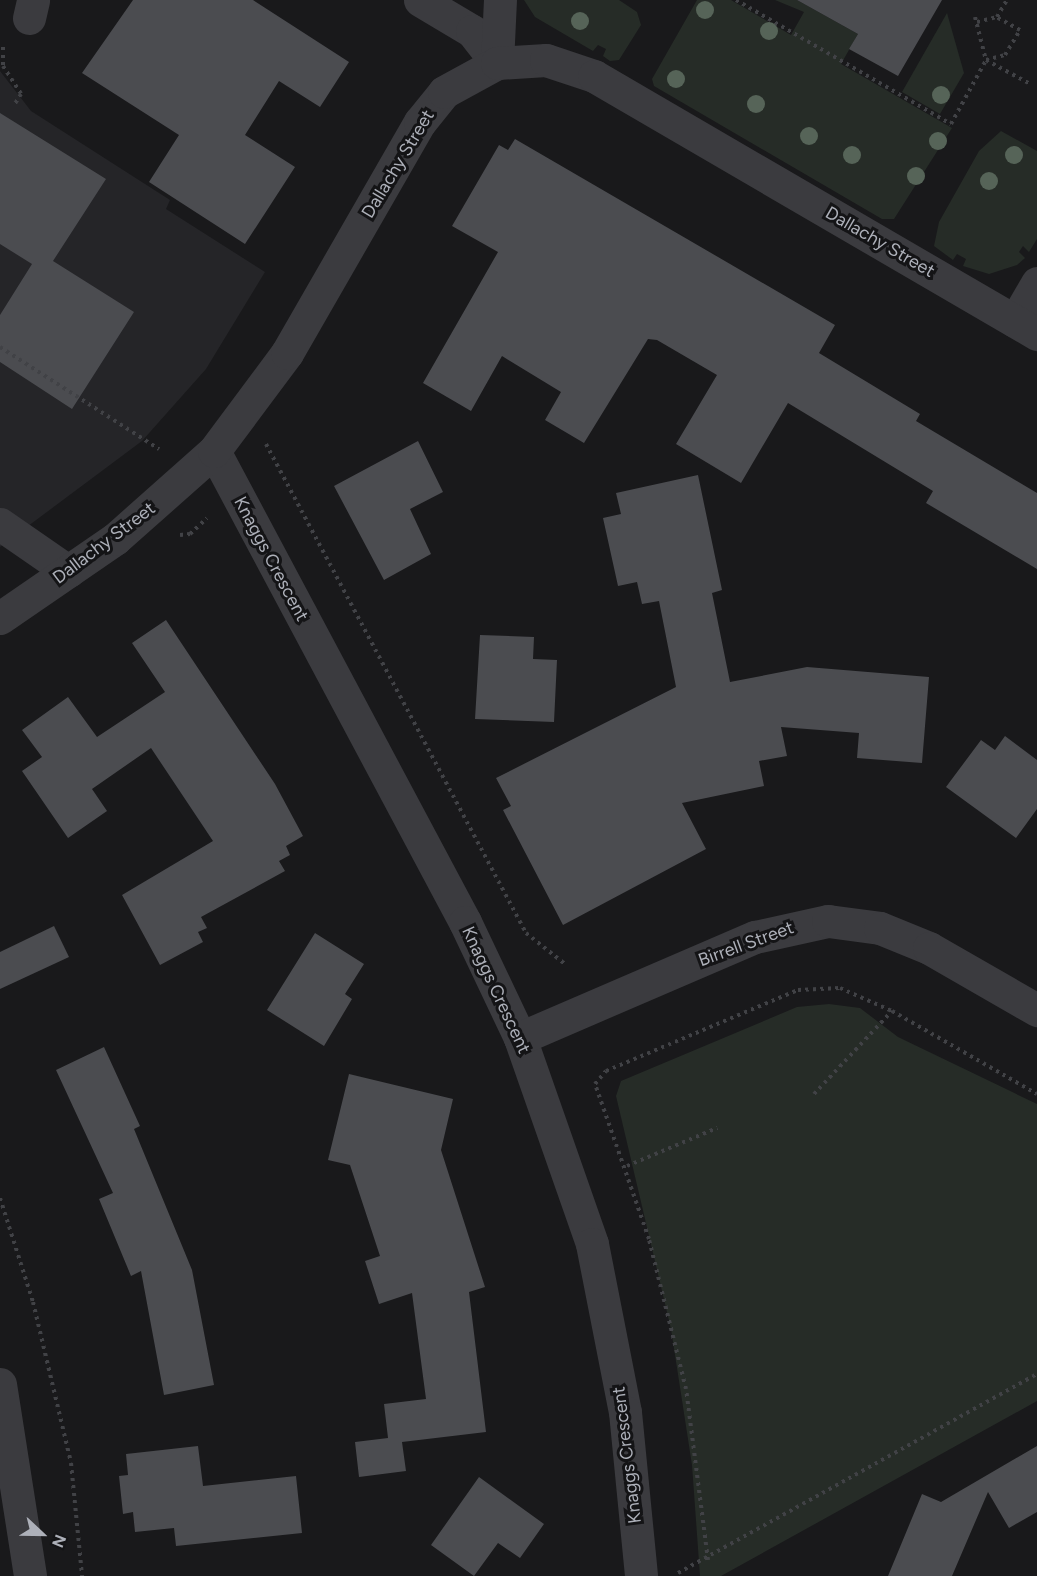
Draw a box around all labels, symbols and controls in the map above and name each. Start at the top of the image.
street label: Dallachy Street [357,106,439,222]
street label: Dallachy Street [822,202,938,282]
street label: Knaggs Crescent [229,493,313,625]
street label: Dallachy Street [49,497,159,589]
street label: Birrell Street [695,917,797,971]
street label: Knaggs Crescent [457,923,535,1057]
street label: Knaggs Crescent [608,1385,646,1525]
north arrow [12,1504,72,1564]
text: N [48,1532,70,1550]

